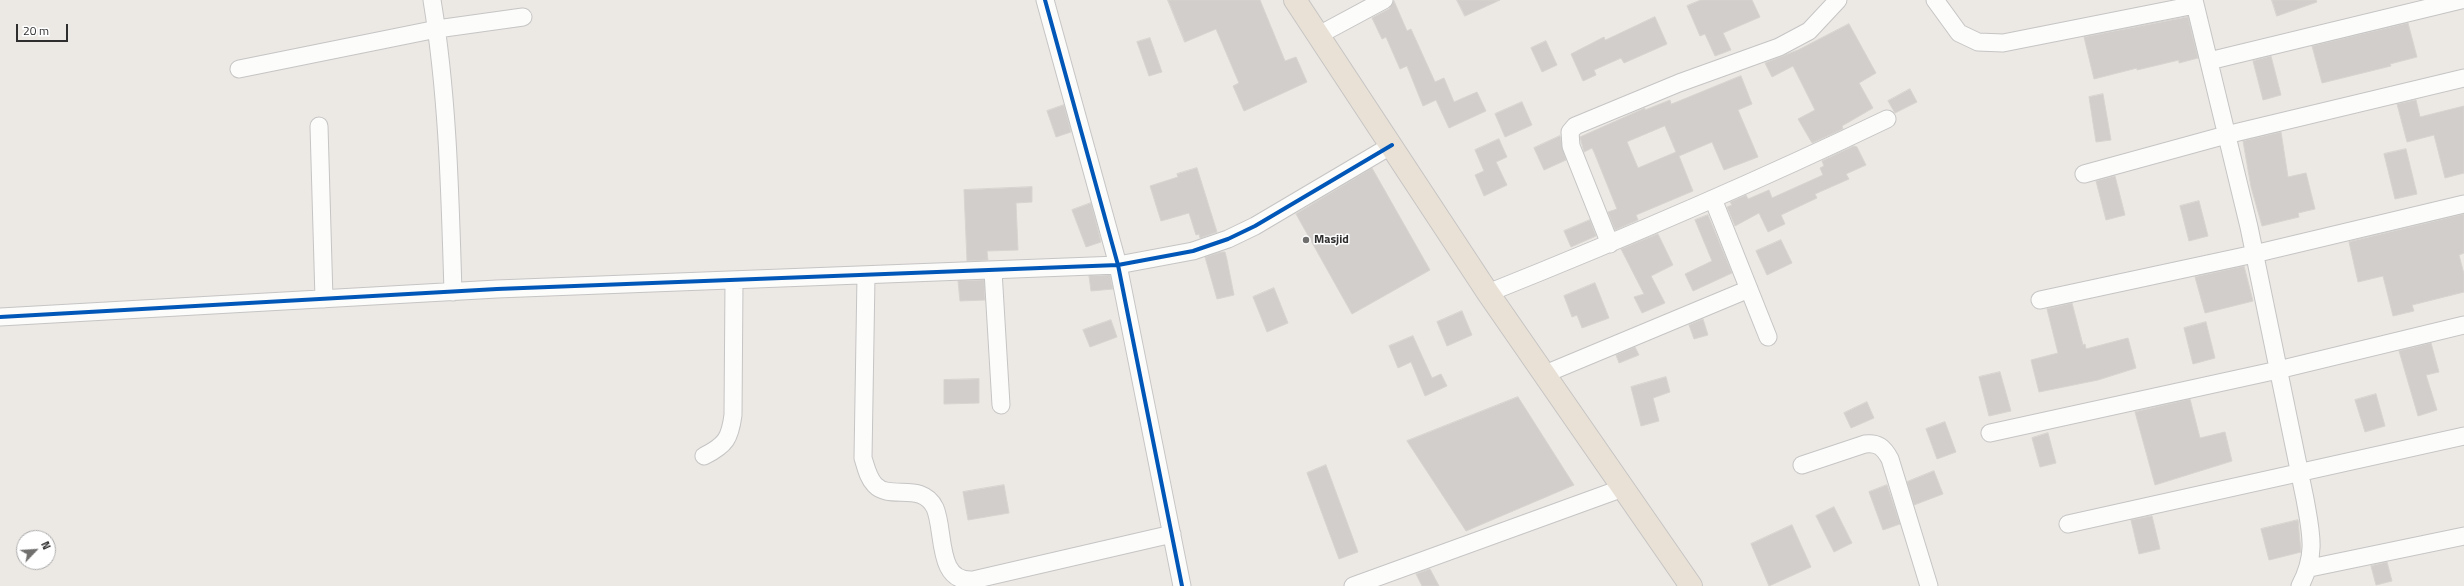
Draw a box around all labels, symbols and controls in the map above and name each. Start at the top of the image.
scale bar [18,16,70,42]
text: 20 m [23,21,49,40]
place label: Masjid [1314,233,1349,247]
marker: Masjid [1301,235,1311,245]
north arrow [16,530,56,570]
text: N [37,539,55,552]

